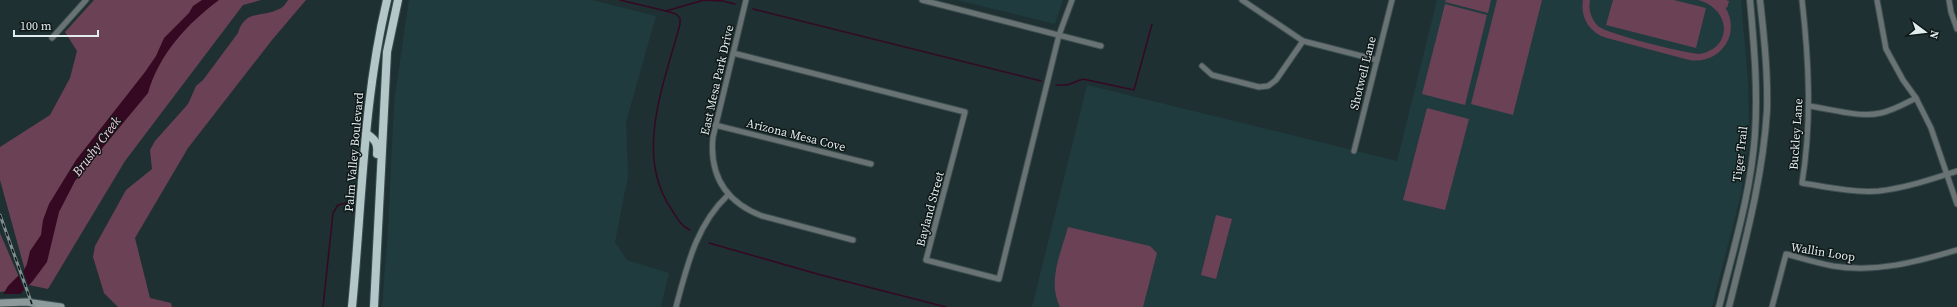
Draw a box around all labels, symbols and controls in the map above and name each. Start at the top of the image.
scale bar [14,12,98,38]
north arrow [1905,12,1945,52]
text: 100 m [20,18,52,34]
street label: East Mesa Park Drive [697,23,737,137]
text: N [1926,29,1942,40]
street label: Shotwell Lane [1346,35,1380,111]
street label: Palm Valley Boulevard [341,92,367,212]
street label: Buckley Lane [1786,98,1806,170]
water label: Brushy Creek [68,112,125,180]
street label: Arizona Mesa Cove [745,115,847,155]
street label: Tiger Trail [1729,125,1751,183]
street label: Bayland Street [912,170,948,248]
street label: Wallin Loop [1790,239,1856,265]

